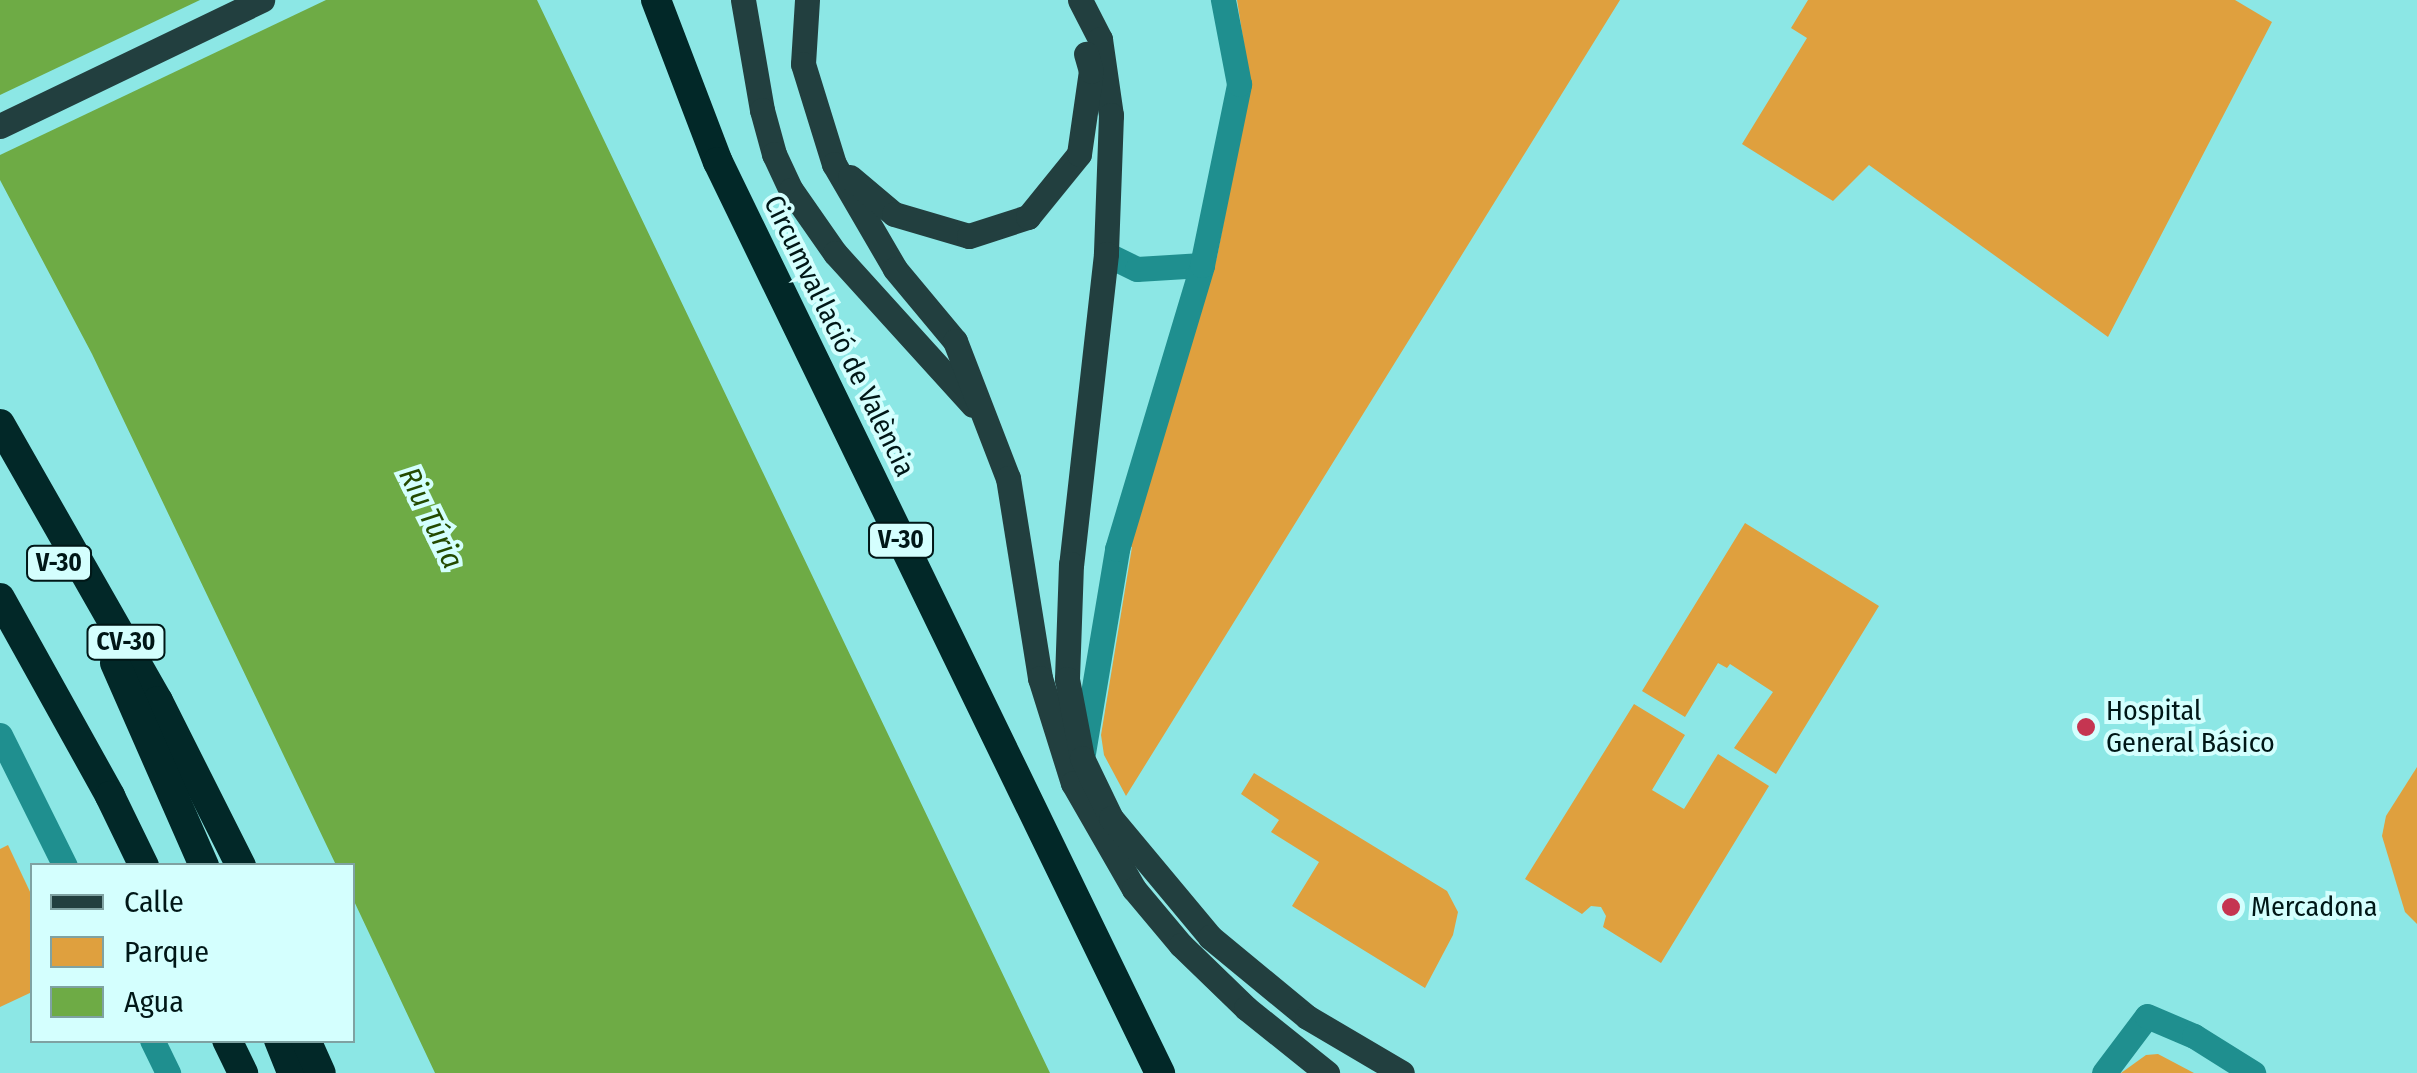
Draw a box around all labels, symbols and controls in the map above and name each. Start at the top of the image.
street label: Circumval·lació de València [756,190,922,482]
water label: Riu Túria [391,462,471,574]
road number: V-30 [866,520,936,560]
road number: V-30 [24,543,94,583]
road number: CV-30 [86,622,166,662]
place label: Hospital General Básico [2106,694,2275,760]
marker: Hospital General Básico [2075,716,2097,738]
legend [30,863,355,1043]
text: Calle [124,884,184,920]
place label: Mercadona [2251,890,2377,924]
marker: Mercadona [2220,896,2242,918]
text: Parque [124,934,209,970]
text: Agua [124,984,184,1020]

